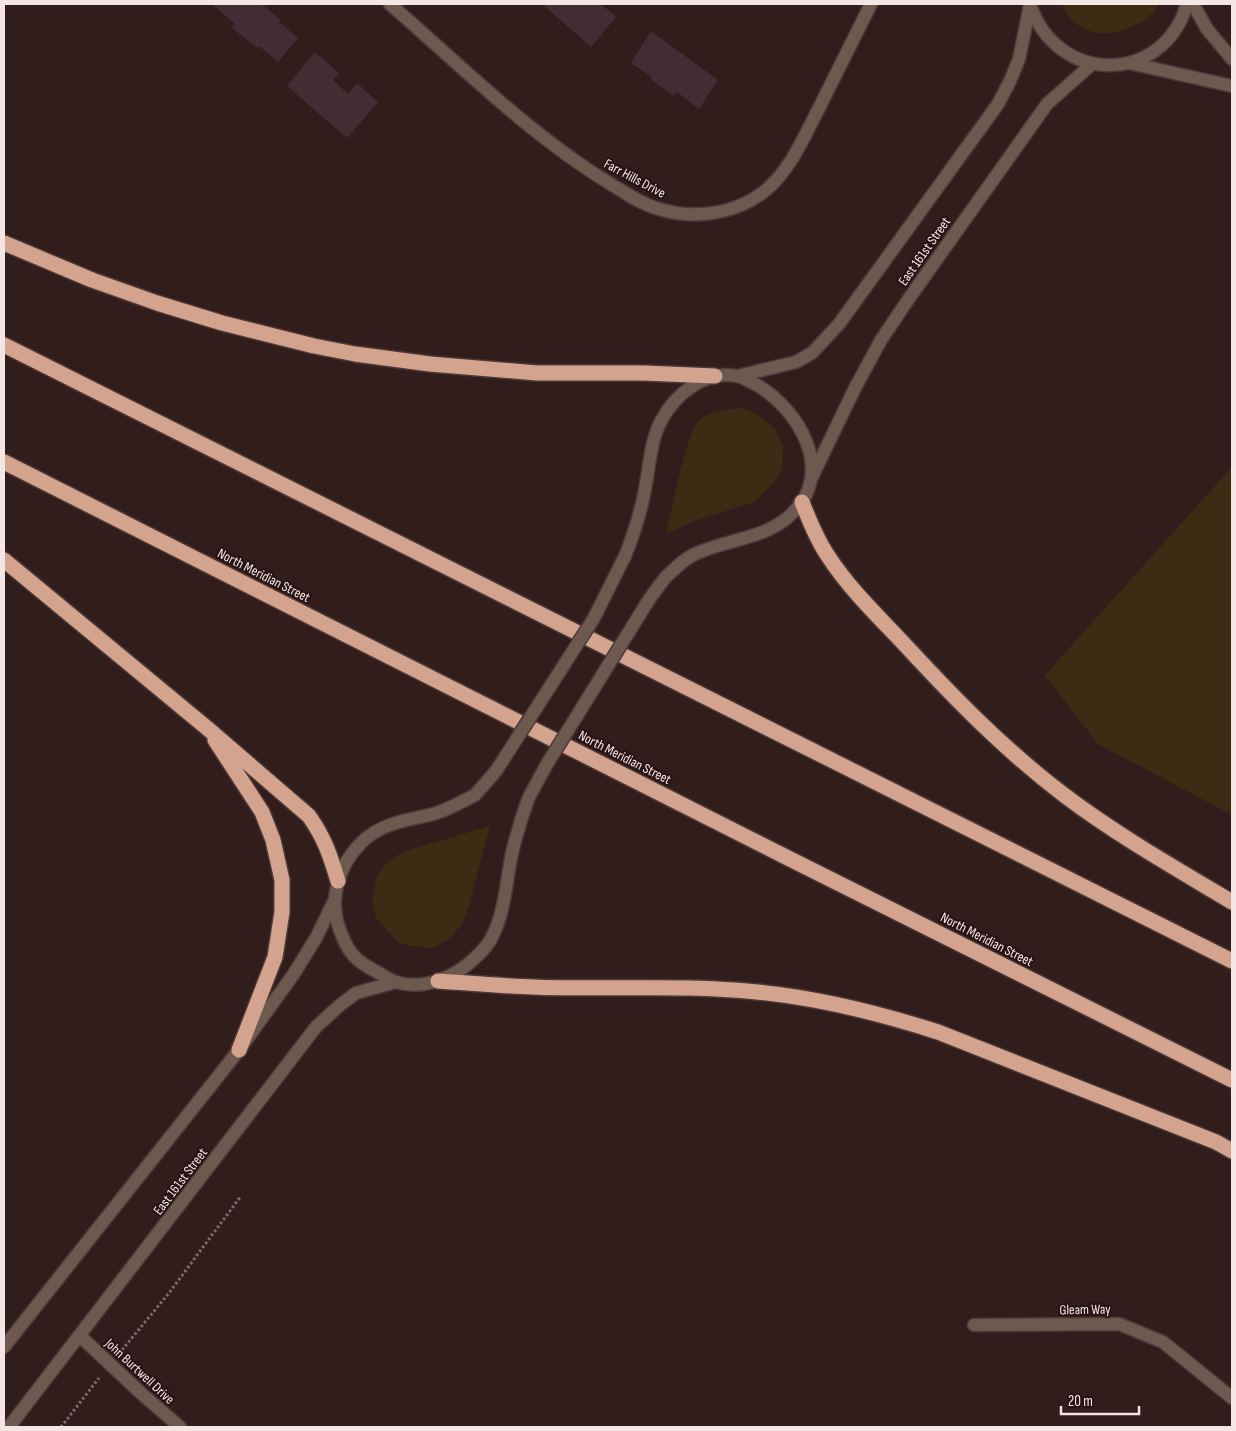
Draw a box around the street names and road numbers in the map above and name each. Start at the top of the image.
street label: Farr Hills Drive [601,155,668,202]
street label: East 161st Street [895,214,954,289]
street label: North Meridian Street [215,545,313,606]
street label: North Meridian Street [576,727,674,788]
street label: North Meridian Street [938,909,1036,970]
street label: East 161st Street [150,1144,211,1218]
street label: Gleam Way [1059,1301,1111,1318]
street label: John Burtwell Drive [101,1334,178,1408]

